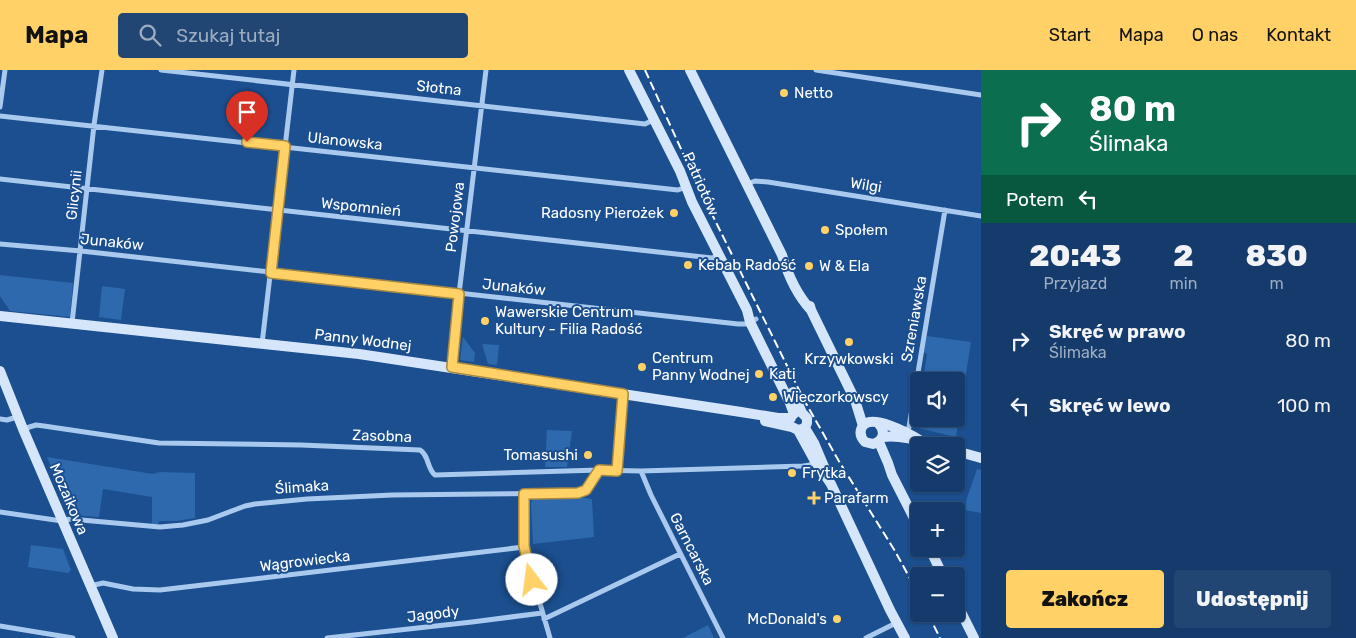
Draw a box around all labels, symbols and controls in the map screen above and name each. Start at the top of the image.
search box [118,13,468,58]
text: Mapa [25,21,88,49]
icon: search [136,21,164,49]
text: Szukaj tutaj [176,24,280,47]
text: Start [1049,24,1091,46]
text: Mapa [1119,24,1164,46]
text: O nas [1192,24,1238,46]
text: Kontakt [1266,24,1331,46]
street label: Słotna [416,77,462,99]
place label: Netto [794,84,833,102]
marker: Netto [778,87,790,99]
text: 80 m [1089,88,1176,130]
icon: right [1006,90,1071,155]
pin [226,91,268,142]
icon: arrive [233,98,261,126]
street label: Ulanowska [307,128,383,154]
text: Ślimaka [1089,130,1168,157]
street label: Patriotów [679,149,723,219]
street label: Glicynii [62,169,86,221]
street label: Wilgi [849,174,883,196]
street label: Powojowa [442,181,468,253]
icon: left [1074,185,1102,213]
text: Potem [1006,188,1064,211]
street label: Wspomnień [320,194,402,220]
place label: Radosny Pierożek [541,204,664,222]
marker: Radosny Pierożek [668,207,680,219]
place label: Społem [835,221,888,239]
marker: Społem [819,224,831,236]
street label: Junaków [79,230,145,254]
text: 20:43 [1029,238,1121,274]
text: 2 [1173,238,1194,274]
text: 830 [1246,238,1308,274]
place label: Kebab Radość [698,256,796,274]
place label: W & Ela [819,257,870,275]
marker: Kebab Radość [682,259,694,271]
marker: W & Ela [803,260,815,272]
street label: Szreniawska [898,274,930,364]
text: Przyjazd [1043,274,1107,293]
text: min [1170,274,1197,293]
text: m [1270,274,1284,293]
street label: Junaków [481,275,547,299]
place label: Wawerskie Centrum Kultury - Filia Radość [495,303,643,338]
marker: Wawerskie Centrum Kultury - Filia Radość [479,315,491,327]
text: Skręć w prawo [1049,320,1186,343]
street label: Panny Wodnej [313,325,413,355]
icon: right [1006,327,1034,355]
text: 80 m [1285,329,1331,352]
marker: Krzywkowski [843,336,855,348]
text: Ślimaka [1049,343,1107,362]
place label: Centrum Panny Wodnej [652,349,750,384]
place label: Krzywkowski [804,350,894,368]
marker: Centrum Panny Wodnej [636,361,648,373]
place label: Kati [769,365,796,383]
marker: Kati [753,368,765,380]
map controls [910,372,965,622]
button: sound [910,372,965,427]
place label: Wieczorkowscy [783,388,889,406]
marker: Wieczorkowscy [767,391,779,403]
icon: left [1006,392,1034,420]
text: Skręć w lewo [1049,394,1171,417]
text: 100 m [1277,394,1331,417]
street label: Zasobna [352,426,412,446]
button: layers [910,437,965,492]
place label: Tomasushi [503,446,578,464]
marker: Tomasushi [582,449,594,461]
street label: Mozaikowa [46,461,92,537]
place label: Frytka [802,464,846,482]
marker: Frytka [786,467,798,479]
street label: Ślimaka [274,476,330,498]
place label: Parafarm [824,489,889,507]
marker: Parafarm [808,492,820,504]
button: + [910,502,965,557]
street label: Garncarska [666,510,718,588]
street label: Wągrowiecka [259,547,351,575]
position arrow [505,553,557,605]
button: − [910,567,965,622]
button: Zakończ [1006,570,1164,628]
button: Udostępnij [1174,570,1331,628]
street label: Jagody [406,602,460,626]
place label: McDonald's [747,610,827,628]
marker: McDonald's [831,613,843,625]

